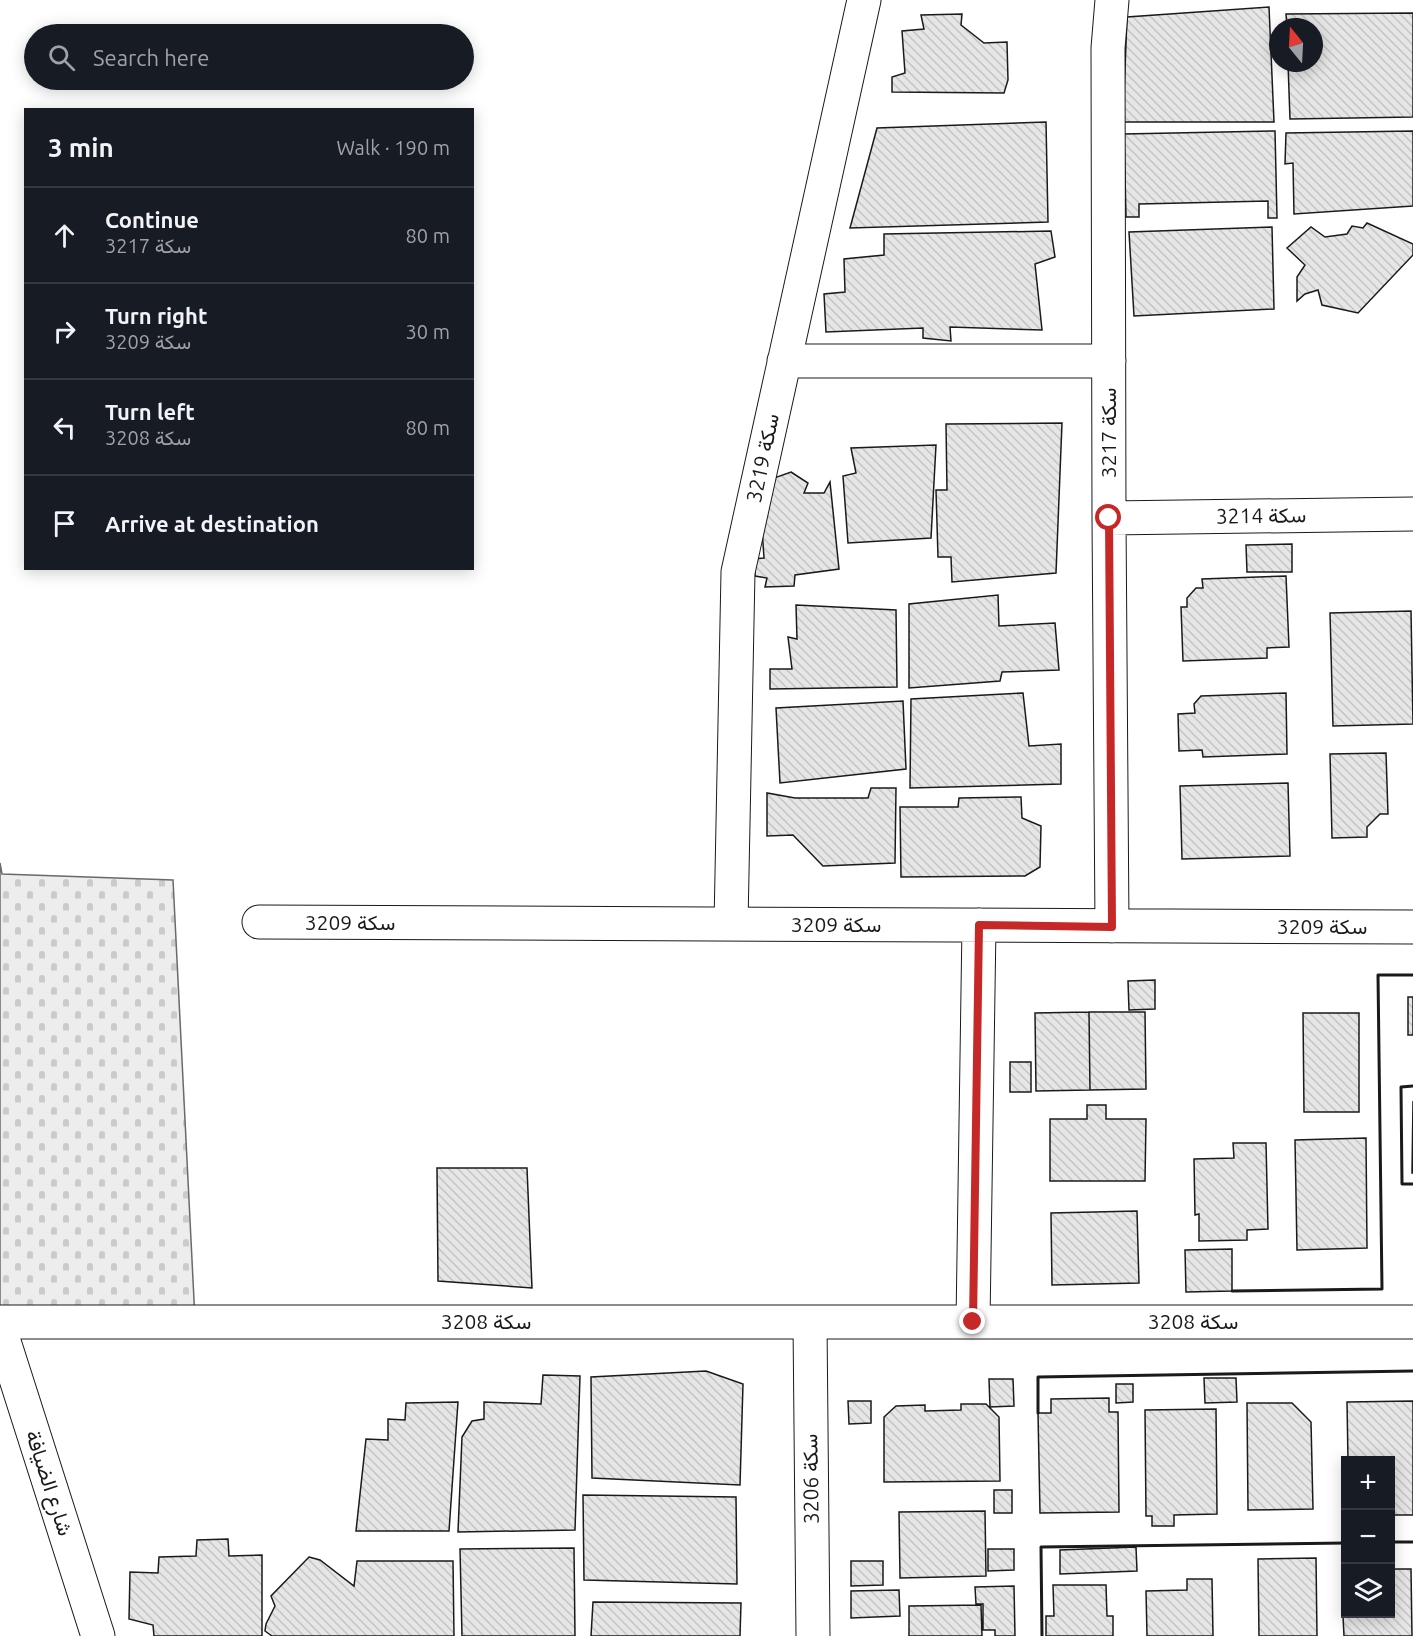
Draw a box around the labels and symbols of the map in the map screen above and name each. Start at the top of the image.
north arrow [1269,18,1323,72]
street label: سكة 3217 [1096,388,1120,478]
street label: سكة 3219 [741,411,783,504]
street label: سكة 3214 [1216,502,1306,528]
route start [1095,504,1121,530]
street label: سكة 3209 [305,910,395,934]
street label: سكة 3209 [791,912,881,936]
street label: سكة 3209 [1277,914,1367,938]
route end [959,1308,985,1334]
street label: سكة 3208 [441,1309,531,1333]
street label: سكة 3208 [1148,1309,1238,1333]
street label: شارع الضيافة [19,1427,78,1539]
street label: سكة 3206 [797,1434,823,1524]

